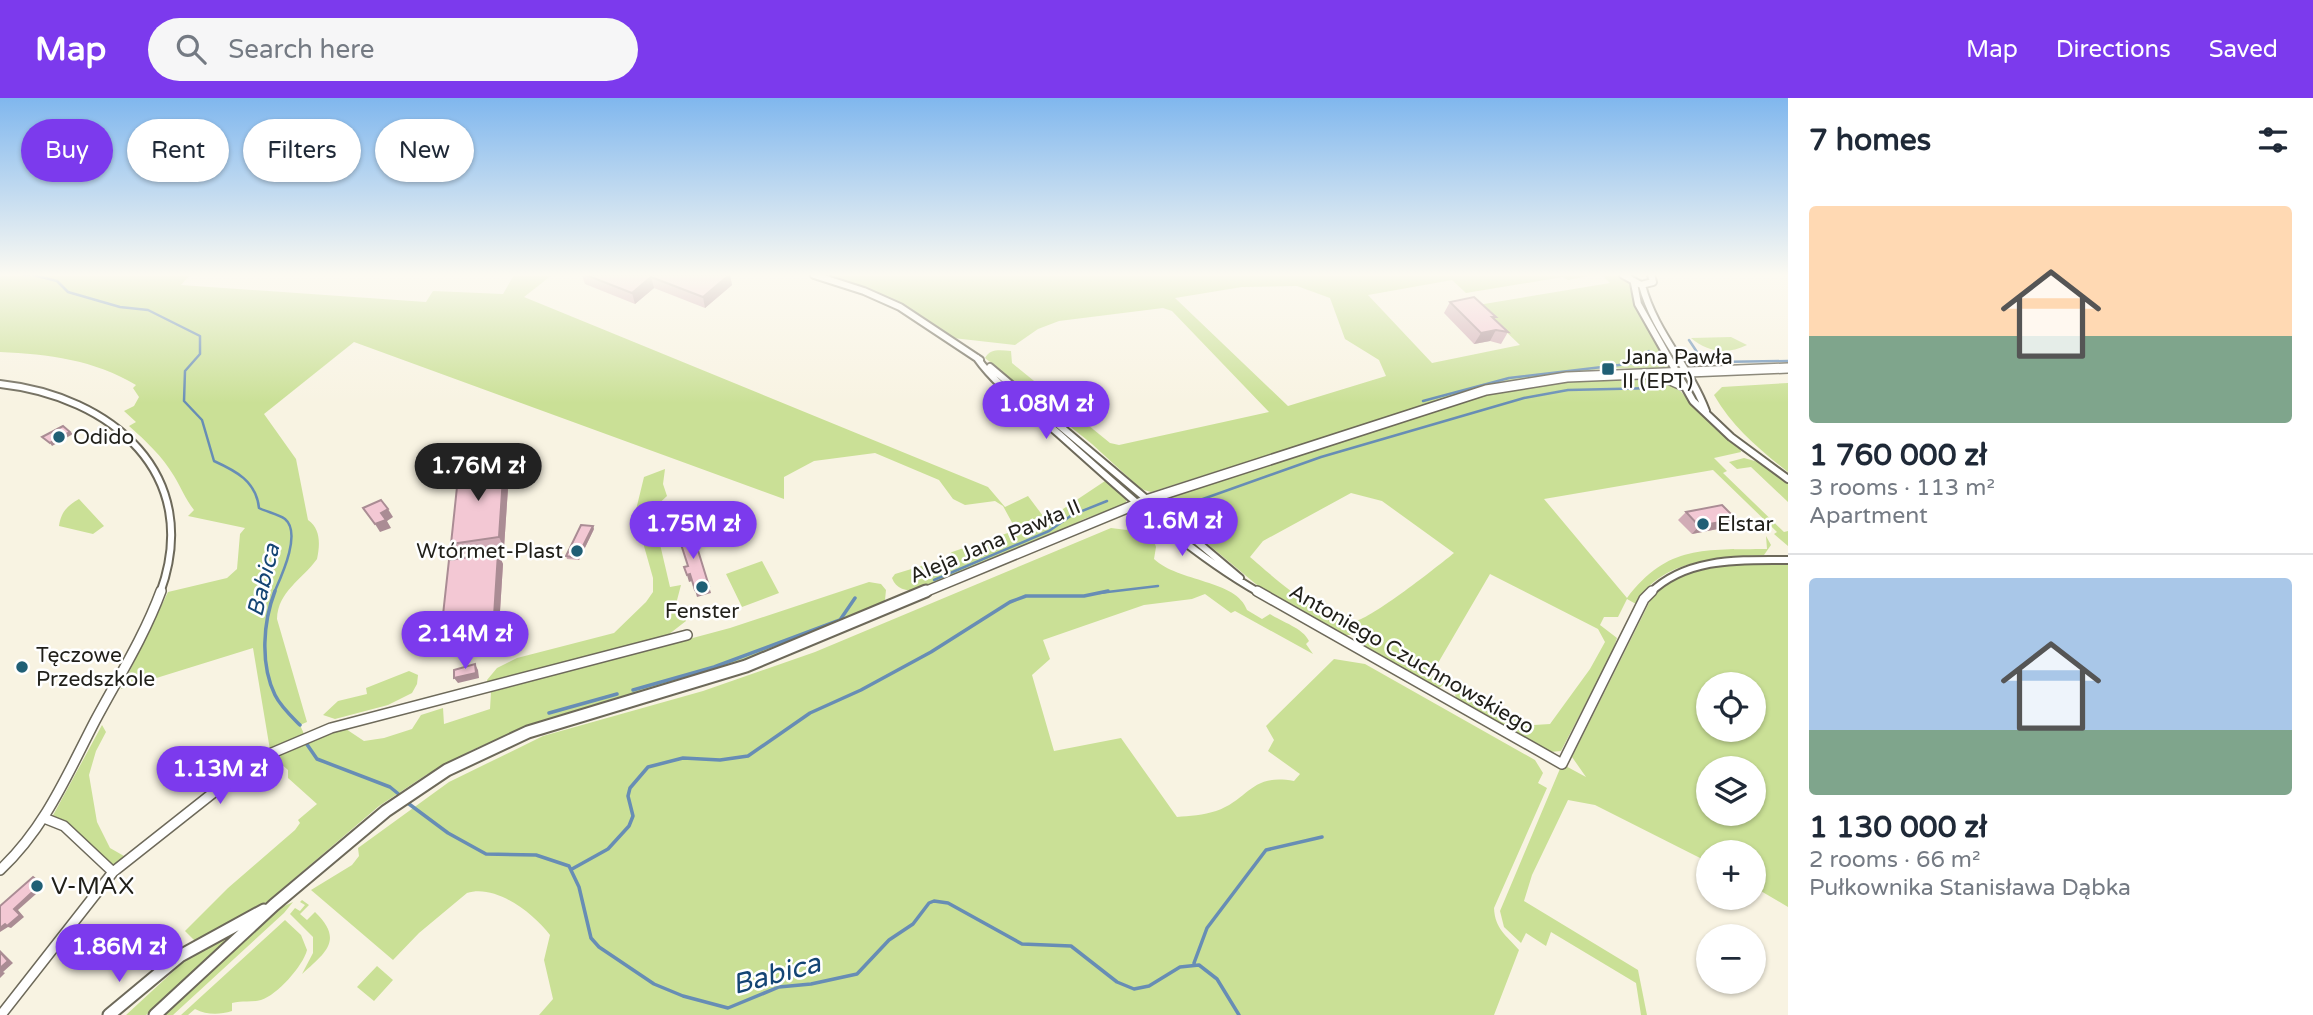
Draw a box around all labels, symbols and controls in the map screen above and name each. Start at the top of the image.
search box [148,18,638,81]
text: Map [35,30,106,69]
icon: search [172,30,210,68]
text: Search here [228,34,374,65]
text: Map [1966,35,2018,64]
text: Directions [2056,35,2171,64]
text: Saved [2209,35,2278,64]
chip: Buy [21,119,113,182]
chip: Rent [127,119,229,182]
chip: Filters [243,119,361,182]
chip: New [375,119,474,182]
icon: filters [2254,121,2292,159]
text: 7 homes [1809,122,1931,159]
icon: home [1988,251,2114,377]
place label: Jana Pawła II (EPT) [1622,345,1733,394]
marker: Jana Pawła II (EPT) [1600,361,1616,377]
pin: 1.08M zł [974,382,1118,441]
text: 1.08M zł [999,390,1093,418]
place label: Odido [73,425,134,450]
marker: Odido [51,429,67,445]
text: 1 760 000 zł [1809,437,1987,474]
pin: 1.76M zł [406,444,550,503]
text: 1.76M zł [431,452,525,480]
text: 3 rooms · 113 m² [1809,474,1995,502]
street label: Aleja Jana Pawła II [906,494,1084,589]
pin: 1.6M zł [1117,498,1247,558]
pin: 1.75M zł [621,502,765,561]
text: Apartment [1809,502,1928,530]
text: 1.6M zł [1142,507,1222,535]
text: 1.75M zł [646,510,740,538]
place label: Elstar [1717,512,1774,537]
marker: Elstar [1695,516,1711,532]
place label: Wtórmet-Plast [416,539,563,564]
water label: Babica [241,540,287,620]
marker: Wtórmet-Plast [569,543,585,559]
marker: Fenster [694,579,710,595]
street label: Antoniego Czuchnowskiego [1285,579,1539,740]
place label: Fenster [665,599,739,624]
pin: 2.14M zł [393,612,537,671]
text: 2.14M zł [418,620,512,648]
icon: home [1988,623,2114,749]
place label: Tęczowe Przedszkole [36,643,155,692]
marker: Tęczowe Przedszkole [14,659,30,675]
map controls [1696,672,1766,994]
button: locate [1696,672,1766,742]
pin: 1.13M zł [148,746,292,806]
text: 1.13M zł [173,755,267,783]
button: layers [1696,756,1766,826]
text: 1 130 000 zł [1809,809,1987,846]
button: + [1696,840,1766,910]
text: 2 rooms · 66 m² [1809,846,1980,874]
place label: V-MAX [51,872,134,901]
text: Pułkownika Stanisława Dąbka [1809,874,2131,902]
marker: V-MAX [29,878,45,894]
pin: 1.86M zł [47,924,191,984]
button: − [1696,924,1766,994]
text: 1.86M zł [72,933,166,961]
water label: Babica [728,946,826,1002]

